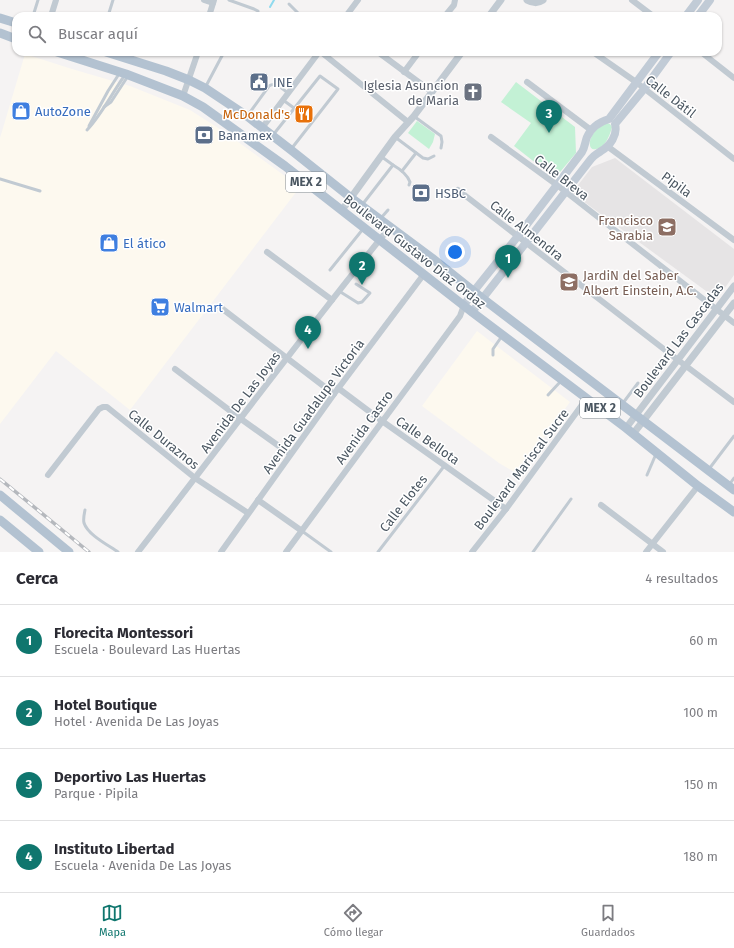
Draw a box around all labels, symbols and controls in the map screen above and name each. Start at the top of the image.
search box [12,12,722,56]
icon: search [26,23,48,45]
text: Buscar aquí [58,25,138,43]
public building icon: INE [248,71,270,93]
street label: Calle Dátil [643,72,699,121]
place label: INE [273,75,293,90]
place label: Iglesia Asuncion de Maria [364,78,459,108]
church icon: Iglesia Asuncion de Maria [462,81,484,103]
shop icon: AutoZone [10,100,32,122]
pin: 3 [536,100,562,133]
restaurant icon: McDonald's [293,103,315,125]
place label: AutoZone [35,104,91,119]
place label: McDonald's [223,107,290,122]
bank icon: Banamex [193,124,215,146]
place label: Banamex [218,128,273,143]
street label: Calle Breva [531,151,592,203]
street label: Pipila [659,169,695,200]
road number: MEX 2 [286,172,326,192]
bank icon: HSBC [410,182,432,204]
place label: HSBC [435,186,467,201]
street label: Boulevard Gustavo Díaz Ordaz [341,191,489,312]
street label: Calle Almendra [487,197,566,264]
place label: Francisco Sarabia [598,213,653,243]
school or university icon: Francisco Sarabia [656,216,678,238]
shop icon: El ático [98,232,120,254]
place label: El ático [123,236,166,251]
your location [445,242,465,262]
pin: 1 [495,245,521,278]
pin: 2 [349,252,375,285]
place label: JardiN del Saber Albert Einstein, A.C. [583,268,697,298]
school or university icon: JardiN del Saber Albert Einstein, A.C. [558,271,580,293]
street label: Boulevard Las Cascadas [630,280,726,401]
supermarket icon: Walmart [149,296,171,318]
place label: Walmart [174,300,223,315]
pin: 4 [295,316,321,349]
street label: Avenida Guadalupe Victoria [260,336,367,476]
street label: Avenida De Las Joyas [197,349,283,456]
street label: Avenida Castro [333,387,396,467]
road number: MEX 2 [580,398,620,418]
street label: Calle Duraznos [125,406,202,473]
street label: Boulevard Mariscal Sucre [471,406,572,533]
street label: Calle Bellota [393,413,462,468]
street label: Calle Elotes [377,472,430,535]
text: Cerca [16,568,58,589]
text: 4 resultados [645,571,718,586]
text: Florecita Montessori [54,624,193,642]
text: 1 [26,633,32,648]
text: 60 m [689,633,718,648]
text: Escuela · Boulevard Las Huertas [54,642,240,657]
text: Hotel Boutique [54,696,157,714]
text: 2 [26,705,32,720]
text: 100 m [683,705,718,720]
text: Hotel · Avenida De Las Joyas [54,714,219,729]
text: Deportivo Las Huertas [54,768,206,786]
text: 3 [26,777,32,792]
text: 150 m [684,777,718,792]
text: Parque · Pipila [54,786,138,801]
text: Instituto Libertad [54,840,175,858]
text: 4 [25,849,33,864]
text: 180 m [683,849,718,864]
text: Escuela · Avenida De Las Joyas [54,858,231,873]
tab: Mapa [99,902,126,939]
tab: Cómo llegar [324,902,383,939]
tab: Guardados [581,902,635,939]

